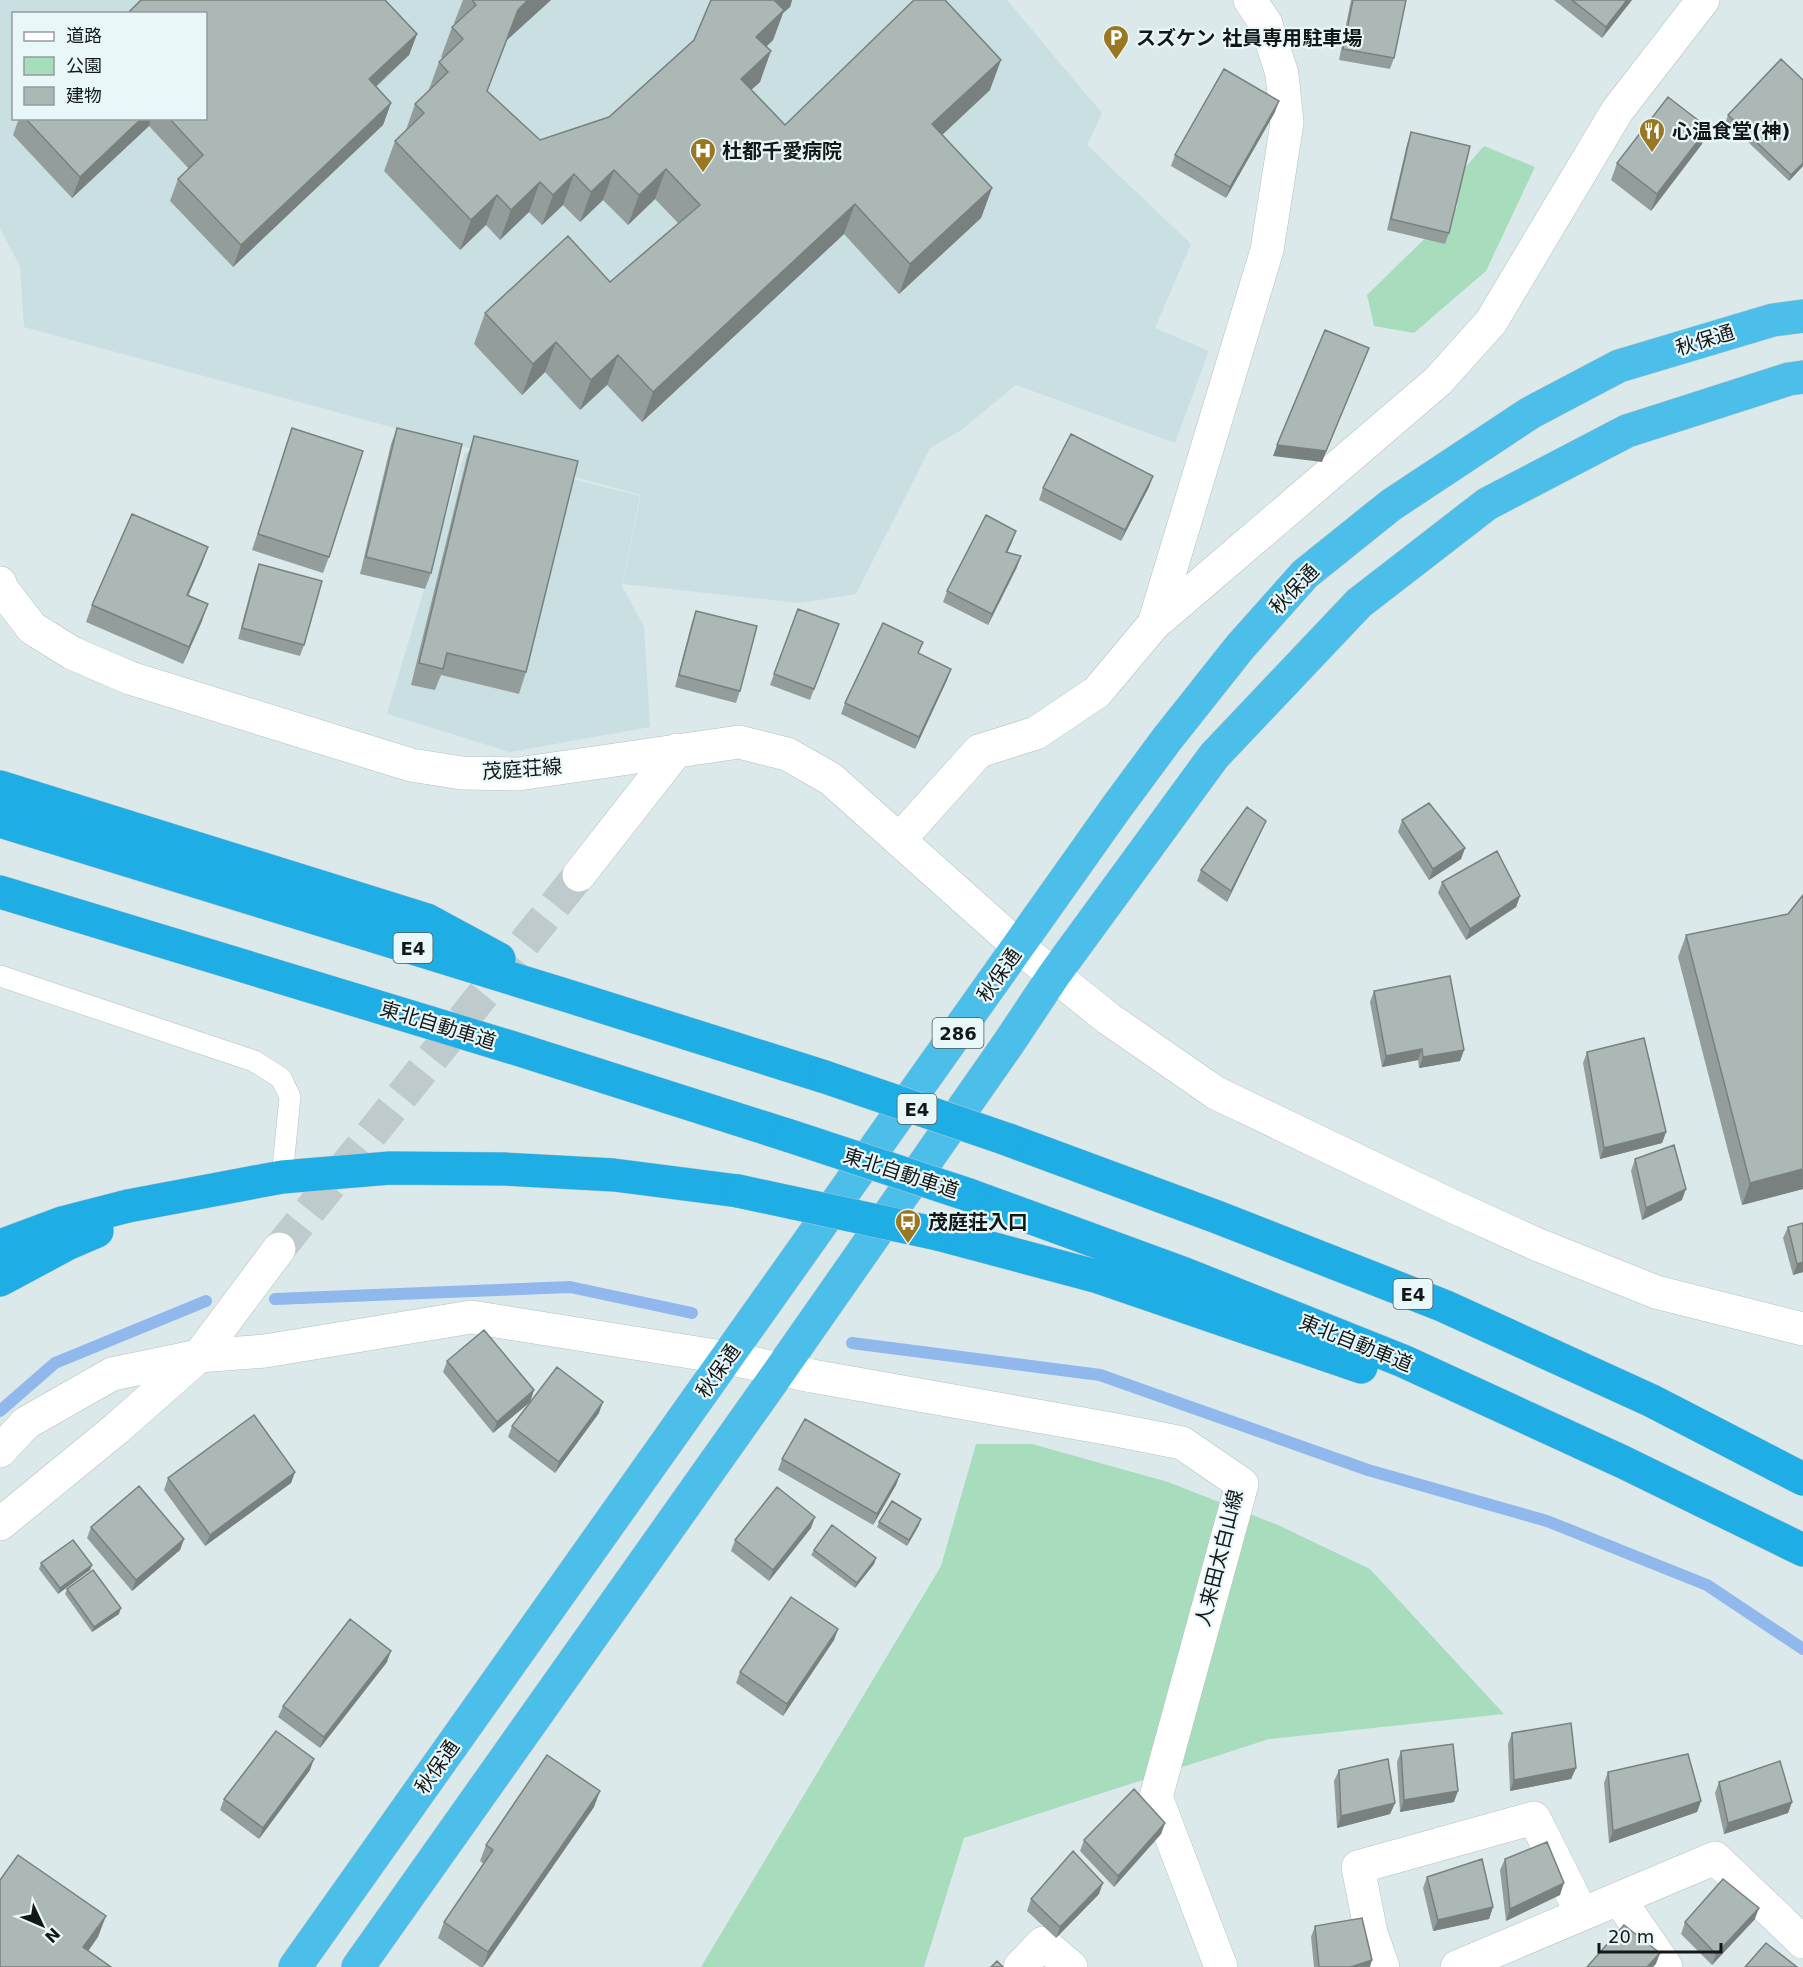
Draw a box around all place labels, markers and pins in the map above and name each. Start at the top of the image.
parking icon: スズケン 社員専用駐車場 [1101,23,1131,61]
place label: スズケン 社員専用駐車場 [1136,26,1362,50]
restaurant icon: 心温食堂(神) [1637,116,1667,154]
place label: 心温食堂(神) [1672,119,1790,143]
hospital icon: 杜都千愛病院 [688,136,718,174]
place label: 杜都千愛病院 [722,139,842,163]
bus stop icon: 茂庭荘入口 [893,1207,923,1245]
place label: 茂庭荘入口 [928,1210,1028,1234]

